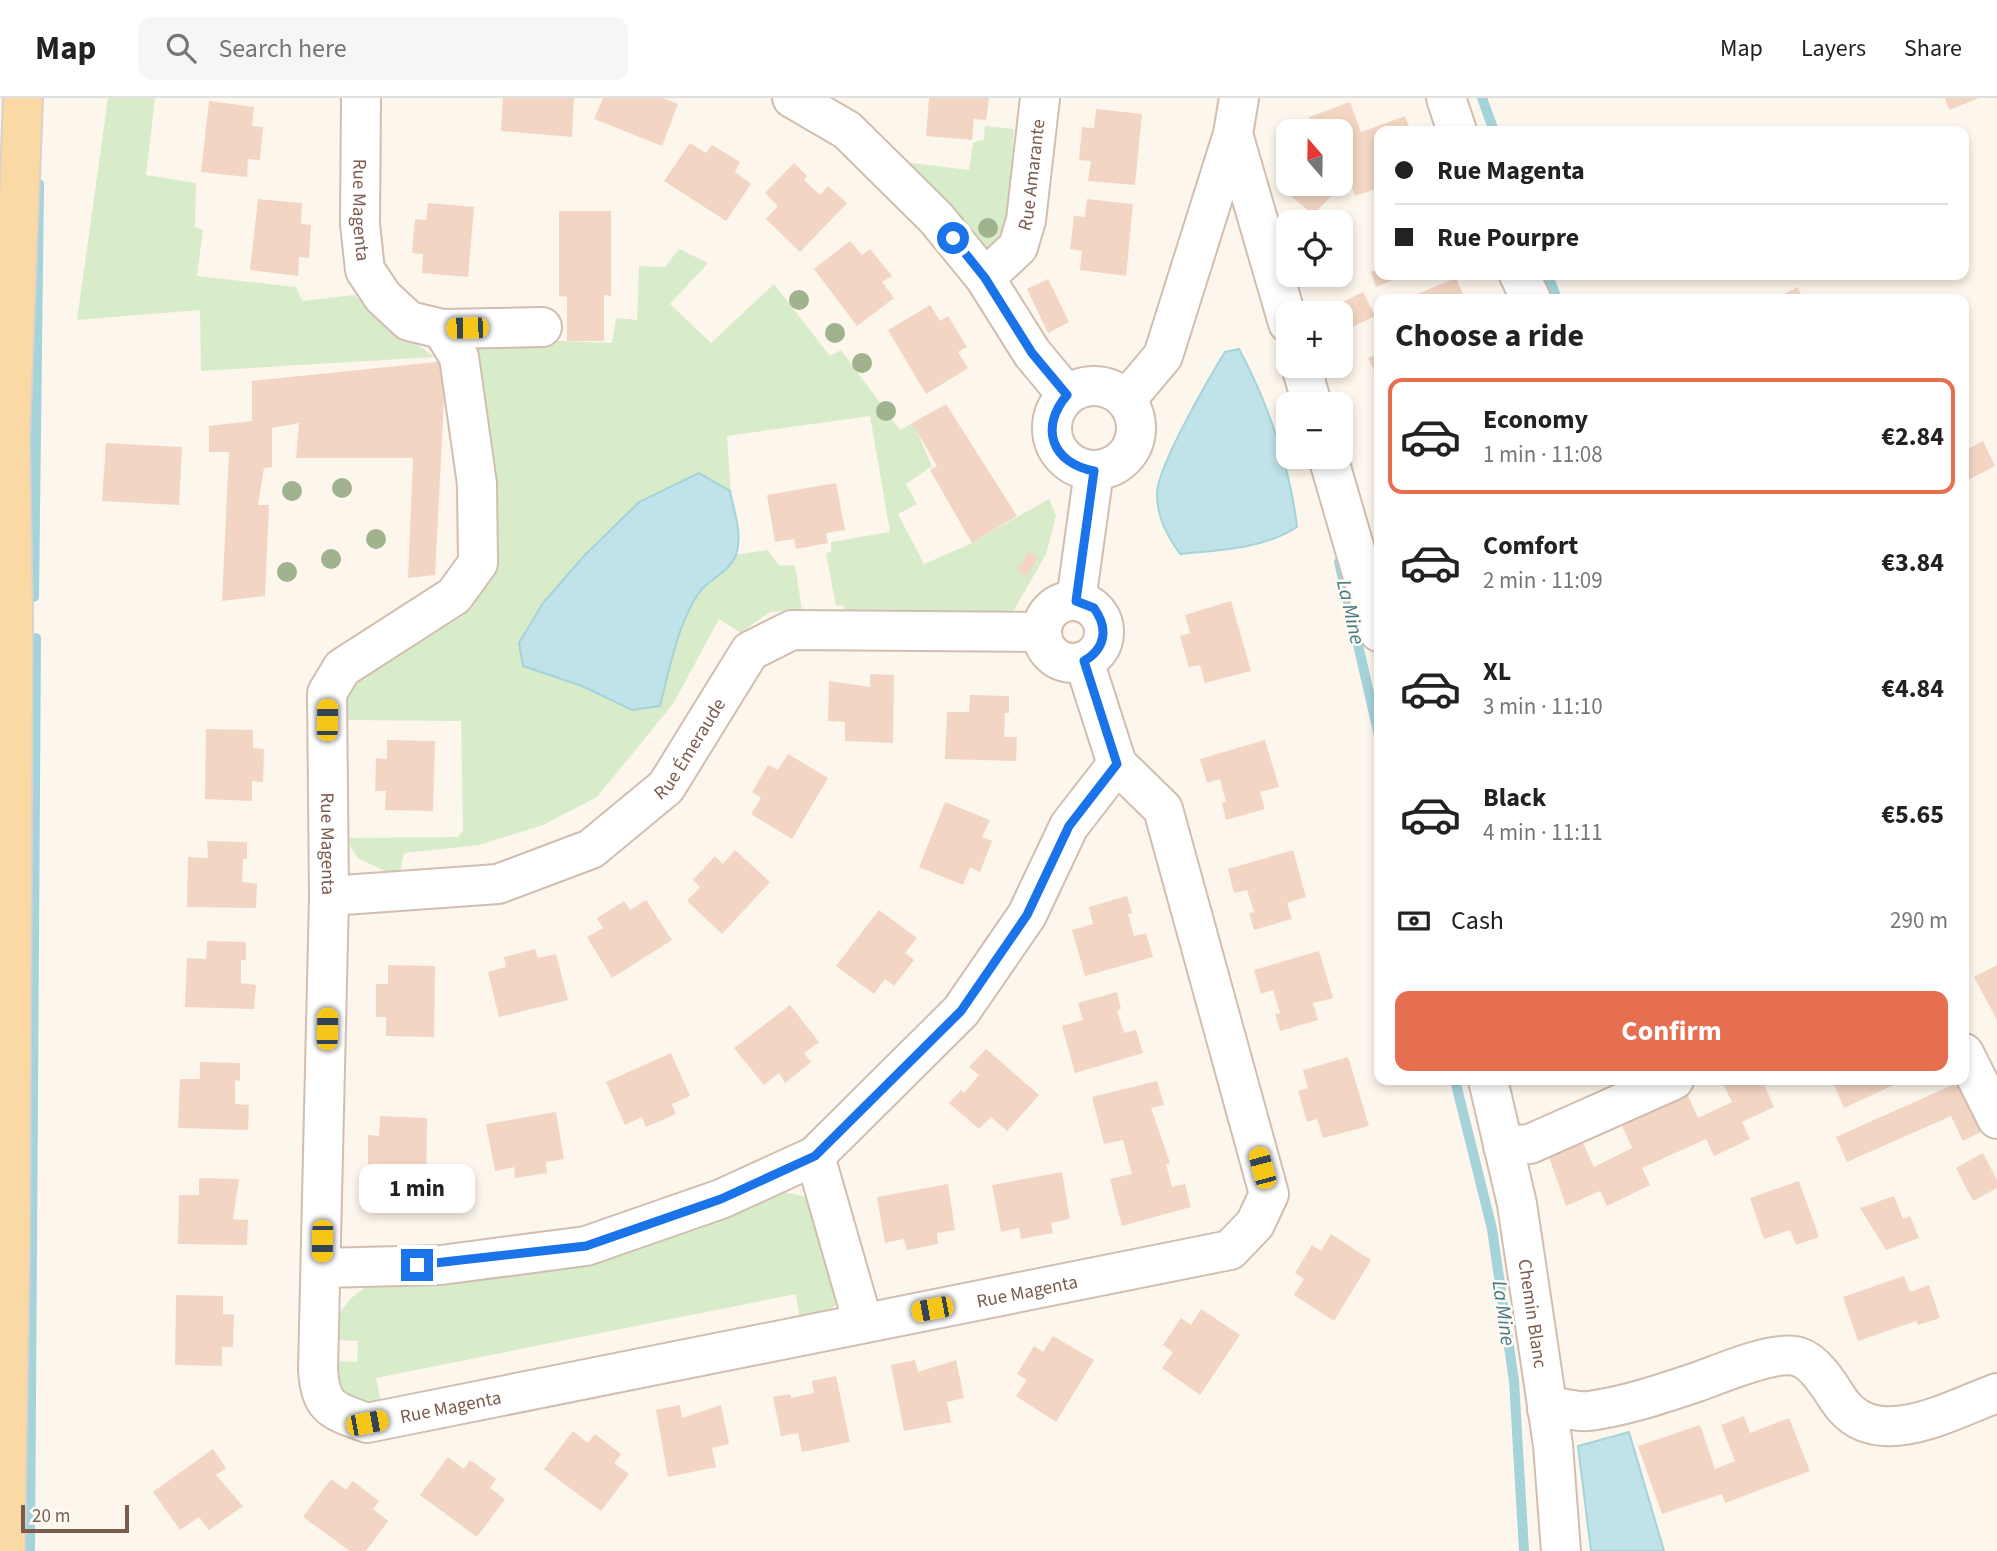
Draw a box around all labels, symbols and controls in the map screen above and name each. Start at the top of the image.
search box [138,17,628,80]
text: Map [35,25,96,72]
icon: search [162,29,200,67]
text: Search here [218,30,347,67]
text: Map [1720,31,1763,66]
text: Layers [1801,31,1866,66]
text: Share [1904,31,1962,66]
street label: Rue Amarante [1012,118,1052,234]
north arrow [1276,119,1353,196]
map controls [1276,119,1353,469]
text: Rue Magenta [1437,152,1585,189]
street label: Rue Magenta [345,159,376,263]
button: locate [1276,210,1353,287]
text: Rue Pourpre [1437,219,1579,256]
route start [937,222,969,254]
button: + [1276,301,1353,378]
text: Choose a ride [1395,313,1584,359]
car [446,317,489,339]
button: − [1276,392,1353,469]
text: Economy [1483,401,1588,438]
icon: car [1399,405,1462,468]
text: €2.84 [1881,418,1944,455]
text: 1 min · 11:08 [1483,438,1603,471]
text: Comfort [1483,527,1578,564]
icon: car [1399,531,1462,594]
text: €3.84 [1881,544,1944,581]
text: 2 min · 11:09 [1483,564,1603,597]
water label: La Mine [1329,577,1373,647]
text: XL [1483,653,1511,690]
icon: car [1399,657,1462,720]
text: €4.84 [1881,670,1944,707]
text: 3 min · 11:10 [1483,690,1603,723]
street label: Rue Émeraude [648,693,733,807]
car [317,699,338,741]
text: Black [1483,779,1546,816]
icon: car [1399,783,1462,846]
street label: Rue Magenta [313,792,341,895]
text: €5.65 [1881,796,1944,833]
text: 4 min · 11:11 [1483,816,1603,849]
icon: cash [1395,902,1433,940]
text: Cash [1451,902,1504,939]
text: 290 m [1890,904,1948,937]
button: Confirm [1395,991,1948,1071]
car [317,1008,338,1050]
car [1247,1145,1278,1191]
callout: 1 min [359,1164,475,1212]
text: 1 min [389,1172,445,1205]
car [312,1220,333,1262]
route end [401,1249,433,1281]
street label: Chemin Blanc [1510,1257,1553,1370]
street label: Rue Magenta [974,1269,1080,1316]
water label: La Mine [1485,1278,1523,1348]
car [910,1295,955,1323]
street label: Rue Magenta [398,1384,504,1431]
car [345,1409,390,1437]
scale bar [21,1502,130,1534]
text: 20 m [32,1503,70,1530]

